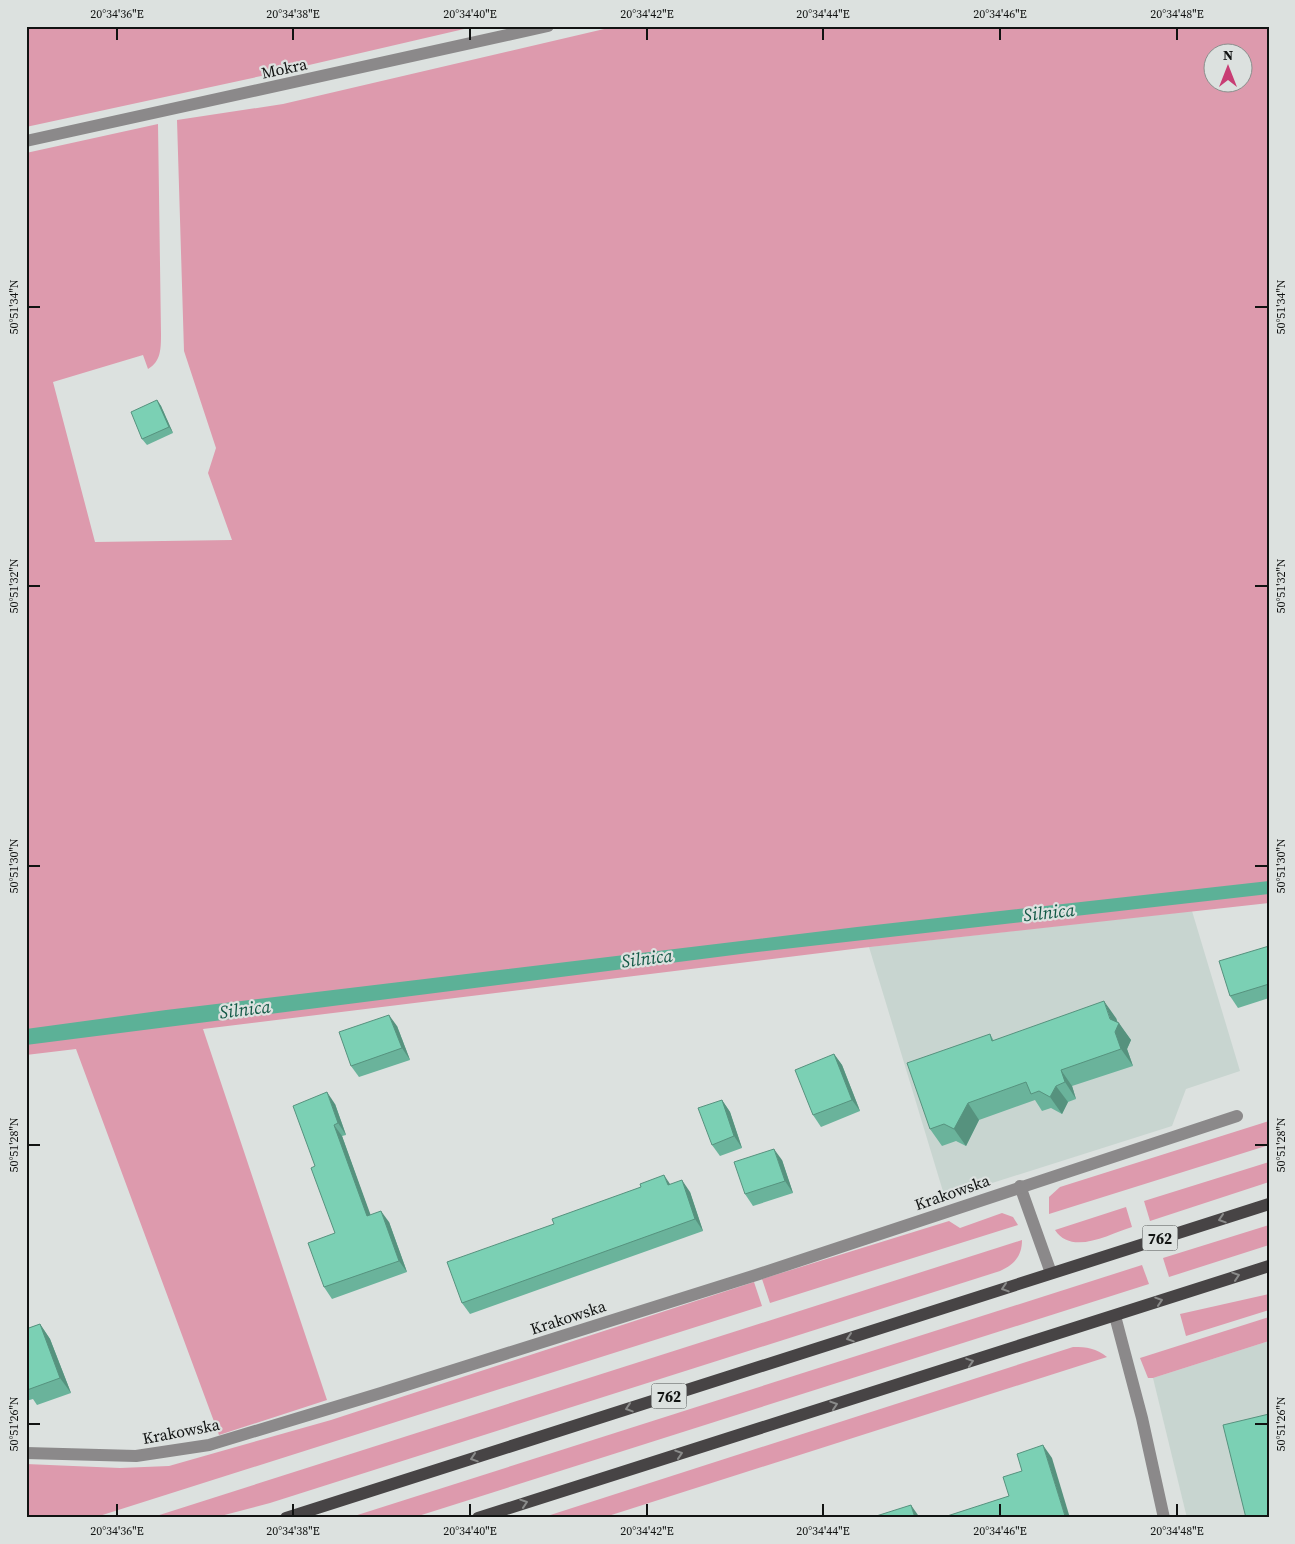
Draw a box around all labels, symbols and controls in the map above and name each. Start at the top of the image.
text: 20°34'36"E [90,6,144,22]
text: 20°34'38"E [266,6,320,22]
text: 20°34'40"E [443,6,497,22]
text: 20°34'42"E [620,6,674,22]
text: 20°34'44"E [796,6,850,22]
text: 20°34'46"E [973,6,1027,22]
text: 20°34'48"E [1150,6,1204,22]
north arrow [1202,42,1252,92]
text: N [1223,45,1233,65]
street label: Mokra [259,52,310,84]
text: 50°51'34"N [6,279,22,335]
text: 50°51'34"N [1273,279,1289,335]
text: 50°51'32"N [6,558,22,614]
text: 50°51'32"N [1273,558,1289,614]
text: 50°51'30"N [6,838,22,894]
text: 50°51'30"N [1273,838,1289,894]
water label: Silnica [1022,897,1077,927]
water label: Silnica [620,942,675,974]
water label: Silnica [218,993,273,1025]
text: 50°51'28"N [6,1117,22,1173]
text: 50°51'28"N [1273,1117,1289,1173]
street label: Krakowska [911,1169,993,1215]
one-way arrow [1219,1213,1227,1223]
road number: 762 [1142,1226,1178,1250]
one-way arrow [1231,1272,1239,1282]
one-way arrow [1001,1283,1010,1293]
street label: Krakowska [527,1294,609,1340]
one-way arrow [1154,1297,1163,1307]
one-way arrow [846,1332,855,1342]
one-way arrow [965,1357,973,1367]
road number: 762 [652,1384,686,1408]
text: 50°51'26"N [6,1396,22,1452]
text: 50°51'26"N [1273,1396,1289,1452]
one-way arrow [830,1400,838,1410]
one-way arrow [625,1403,633,1413]
street label: Krakowska [140,1413,222,1449]
one-way arrow [675,1449,683,1459]
one-way arrow [470,1452,479,1462]
one-way arrow [520,1499,528,1509]
text: 20°34'36"E [90,1523,144,1539]
text: 20°34'38"E [266,1523,320,1539]
text: 20°34'40"E [443,1523,497,1539]
text: 20°34'42"E [620,1523,674,1539]
text: 20°34'44"E [796,1523,850,1539]
text: 20°34'46"E [973,1523,1027,1539]
text: 20°34'48"E [1150,1523,1204,1539]

